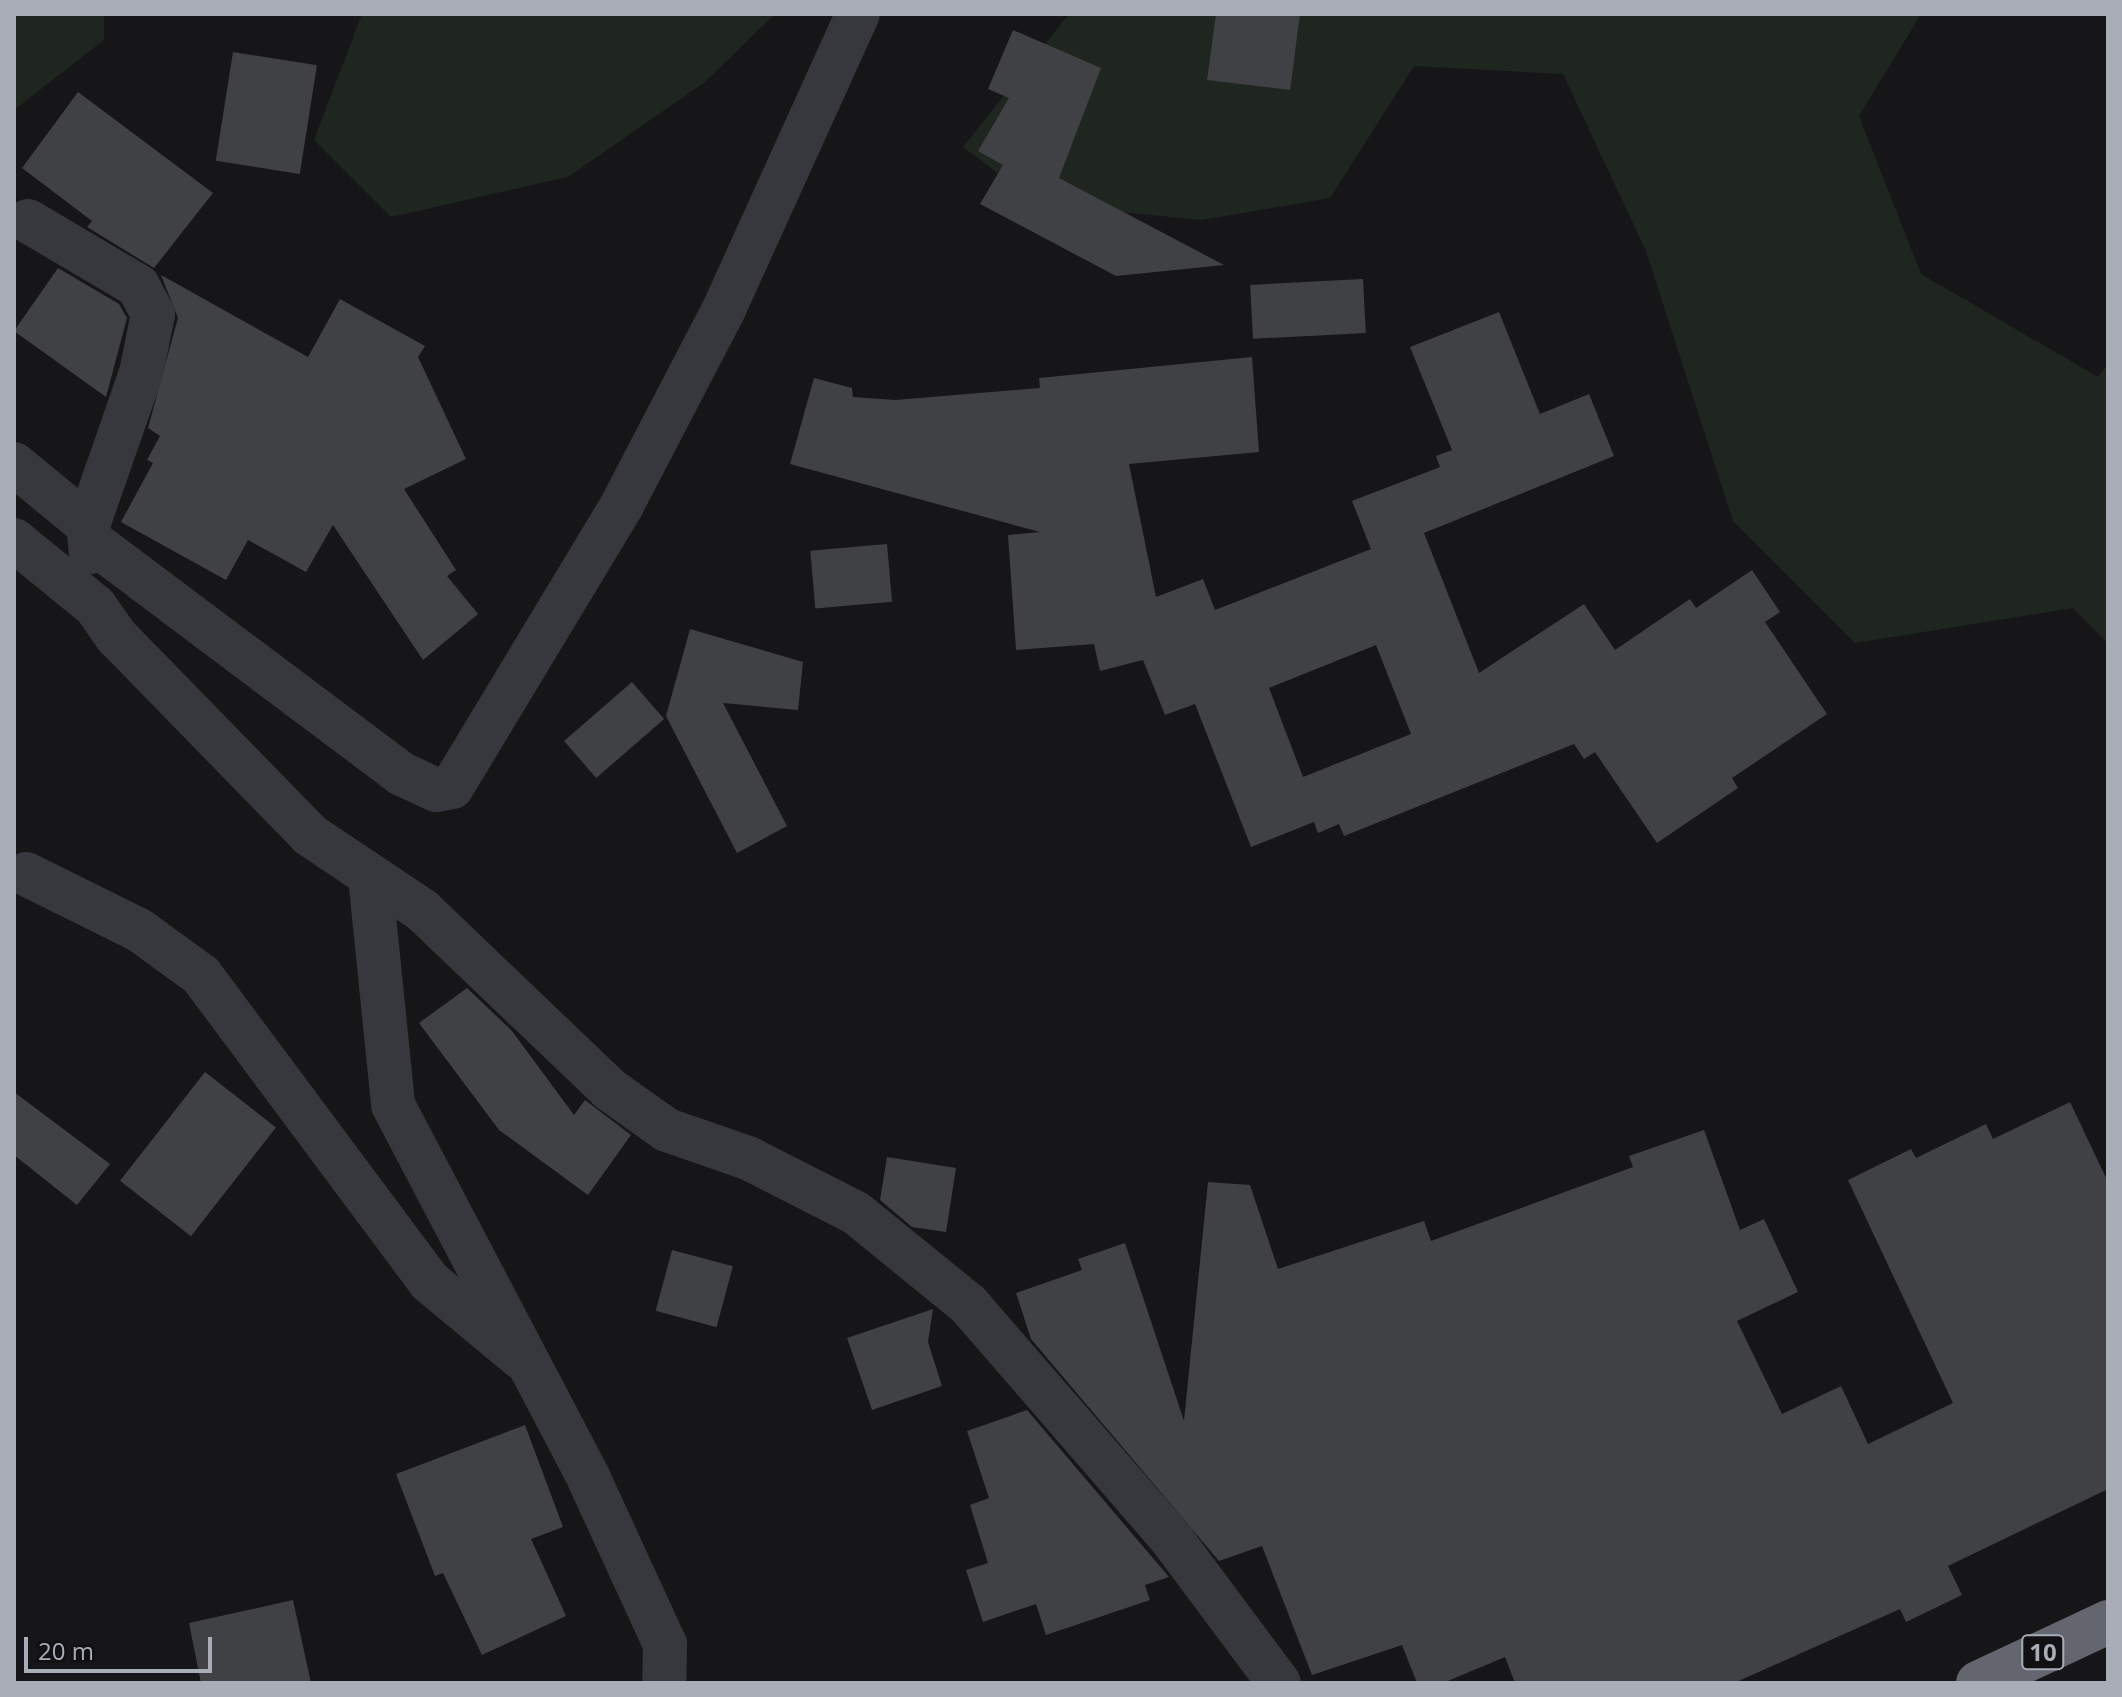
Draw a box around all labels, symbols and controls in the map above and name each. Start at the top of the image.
scale bar [28,1621,216,1671]
road number: 10 [2021,1632,2065,1672]
text: 20 m [38,1634,94,1667]

